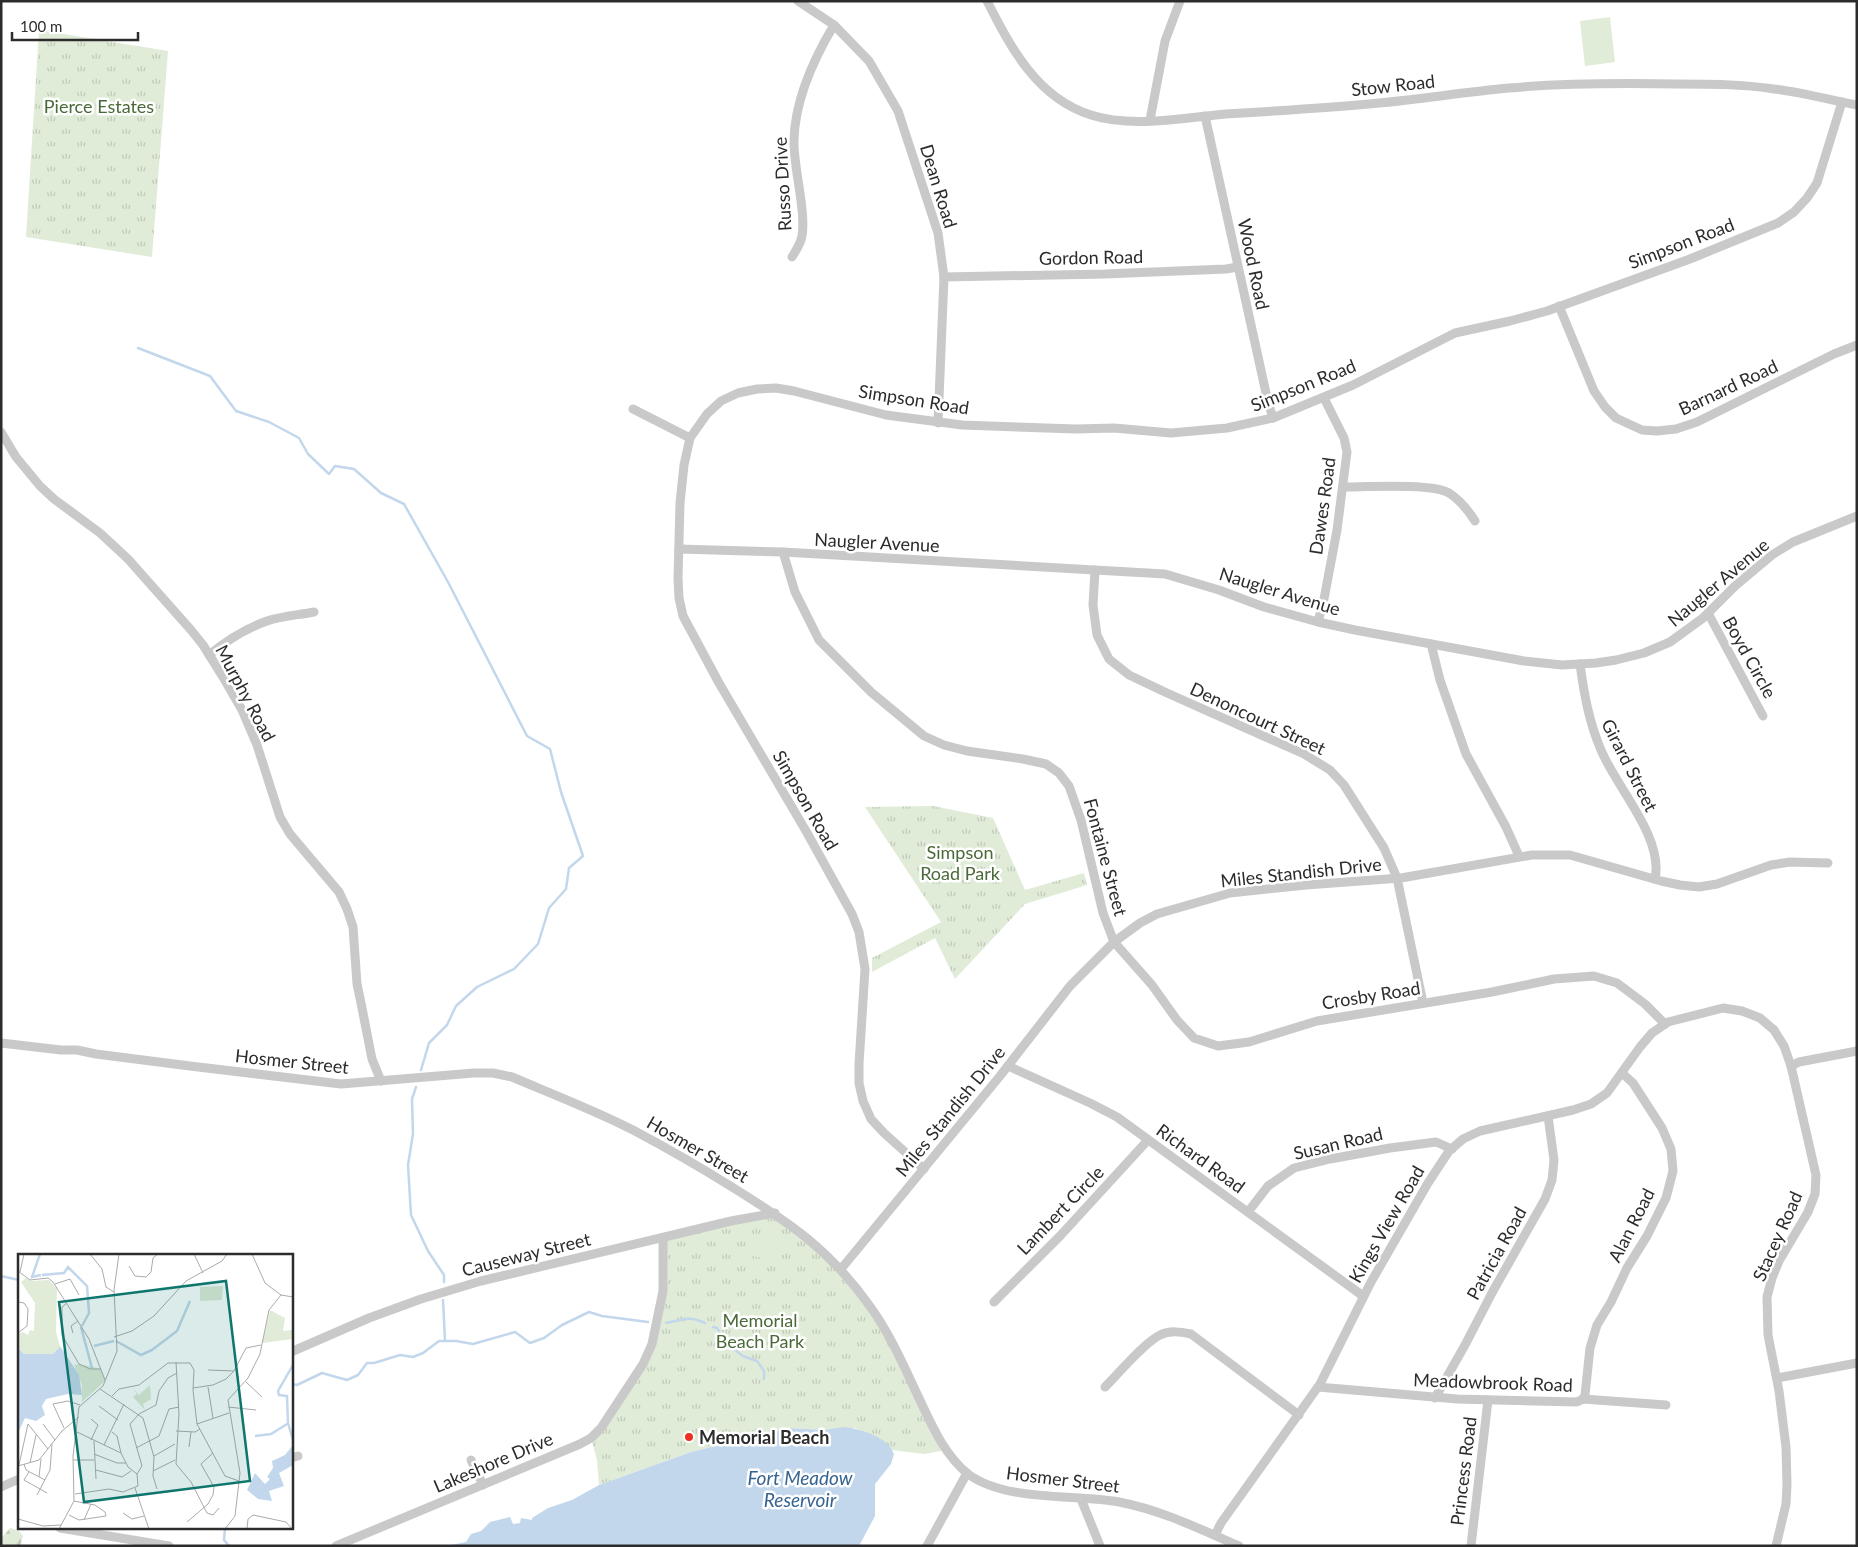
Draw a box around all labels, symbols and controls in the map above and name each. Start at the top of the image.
scale bar [12,10,139,42]
text: 100 m [20,17,62,35]
street label: Stow Road [1350,70,1436,100]
park label: Pierce Estates [44,95,154,117]
street label: Russo Drive [769,136,795,232]
street label: Dean Road [916,141,962,231]
street label: Simpson Road [1625,213,1737,273]
street label: Wood Road [1234,216,1274,312]
street label: Gordon Road [1039,245,1143,269]
street label: Simpson Road [1247,354,1359,416]
street label: Barnard Road [1675,354,1781,420]
street label: Simpson Road [857,379,971,419]
street label: Dawes Road [1304,456,1340,556]
street label: Naugler Avenue [814,528,940,556]
street label: Naugler Avenue [1663,533,1773,631]
street label: Naugler Avenue [1217,562,1343,620]
street label: Boyd Circle [1719,612,1781,702]
street label: Murphy Road [211,641,281,745]
street label: Denoncourt Street [1187,677,1330,759]
street label: Girard Street [1597,715,1663,815]
street label: Simpson Road [769,746,843,854]
street label: Fontaine Street [1080,796,1132,919]
park label: Simpson Road Park [920,841,1001,884]
street label: Miles Standish Drive [1219,853,1383,891]
street label: Crosby Road [1320,976,1422,1014]
street label: Miles Standish Drive [891,1041,1009,1181]
street label: Hosmer Street [234,1044,350,1078]
street label: Hosmer Street [643,1111,753,1187]
street label: Richard Road [1153,1119,1249,1197]
street label: Susan Road [1291,1122,1385,1164]
street label: Lambert Circle [1012,1161,1108,1259]
street label: Kings View Road [1344,1161,1428,1287]
street label: Alan Road [1603,1184,1659,1266]
street label: Stacey Road [1747,1188,1807,1284]
street label: Patricia Road [1461,1203,1531,1303]
street label: Causeway Street [459,1227,593,1281]
inset map [18,1254,292,1530]
park label: Memorial Beach Park [716,1309,805,1352]
street label: Meadowbrook Road [1413,1368,1573,1396]
street label: Princess Road [1445,1415,1481,1527]
place label: Memorial Beach [699,1426,829,1448]
street label: Lakeshore Drive [430,1427,556,1497]
marker: Memorial Beach [683,1431,695,1443]
street label: Hosmer Street [1005,1461,1121,1497]
water label: Fort Meadow Reservoir [747,1466,853,1511]

